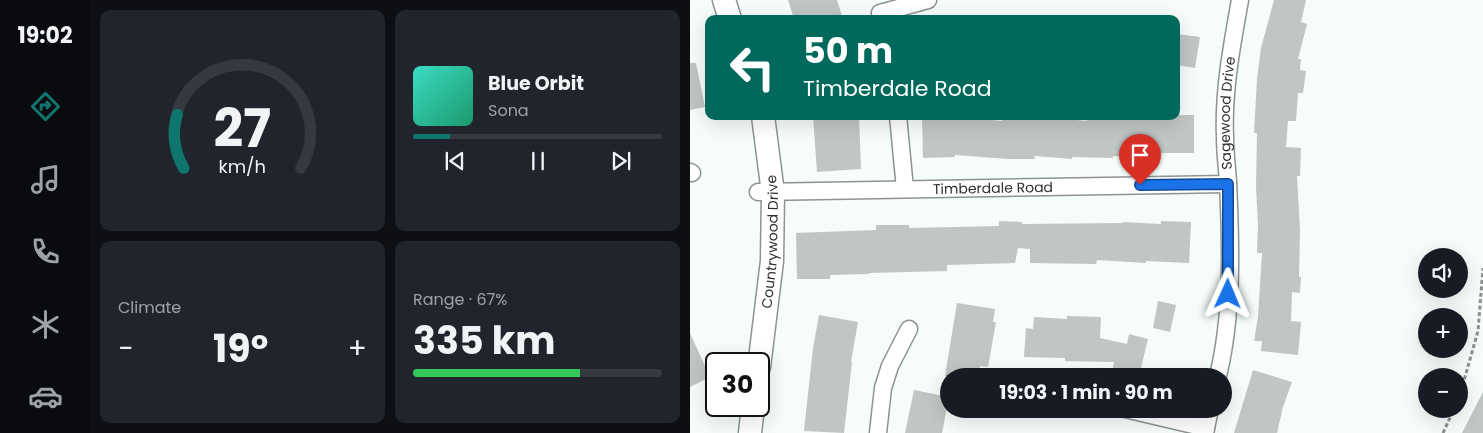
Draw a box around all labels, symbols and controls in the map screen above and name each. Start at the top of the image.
text: 19:02 [18,20,72,51]
text: 50 m [803,26,893,75]
icon: left [720,35,785,100]
street label: Sagewood Drive [1215,55,1240,171]
text: Blue Orbit [488,70,584,97]
text: Timberdale Road [803,73,992,104]
icon: directions [28,89,63,124]
text: 27 [214,92,271,165]
text: Sona [488,99,529,122]
pin [1119,134,1161,185]
icon: arrive [1126,141,1154,169]
icon: previous [441,147,469,175]
icon: pause [524,147,552,175]
icon: next [607,147,635,175]
text: km/h [219,154,266,179]
icon: music [28,162,63,197]
street label: Countrywood Drive [756,173,783,310]
street label: Timberdale Road [933,177,1053,199]
icon: phone [28,234,63,269]
map controls [1418,248,1468,418]
button: sound [1418,248,1468,298]
position arrow [1201,267,1253,319]
text: Range · 67% [413,288,508,311]
text: Climate [118,296,181,319]
icon: climate [28,307,63,342]
button: + [1418,308,1468,358]
text: 335 km [413,314,555,367]
text: 19° [213,322,268,375]
text: − [118,329,133,368]
text: + [348,329,367,368]
speed limit sign: 30 [705,352,770,417]
button: − [1418,368,1468,418]
icon: car [28,379,63,414]
text: 19:03 · 1 min · 90 m [999,379,1173,406]

